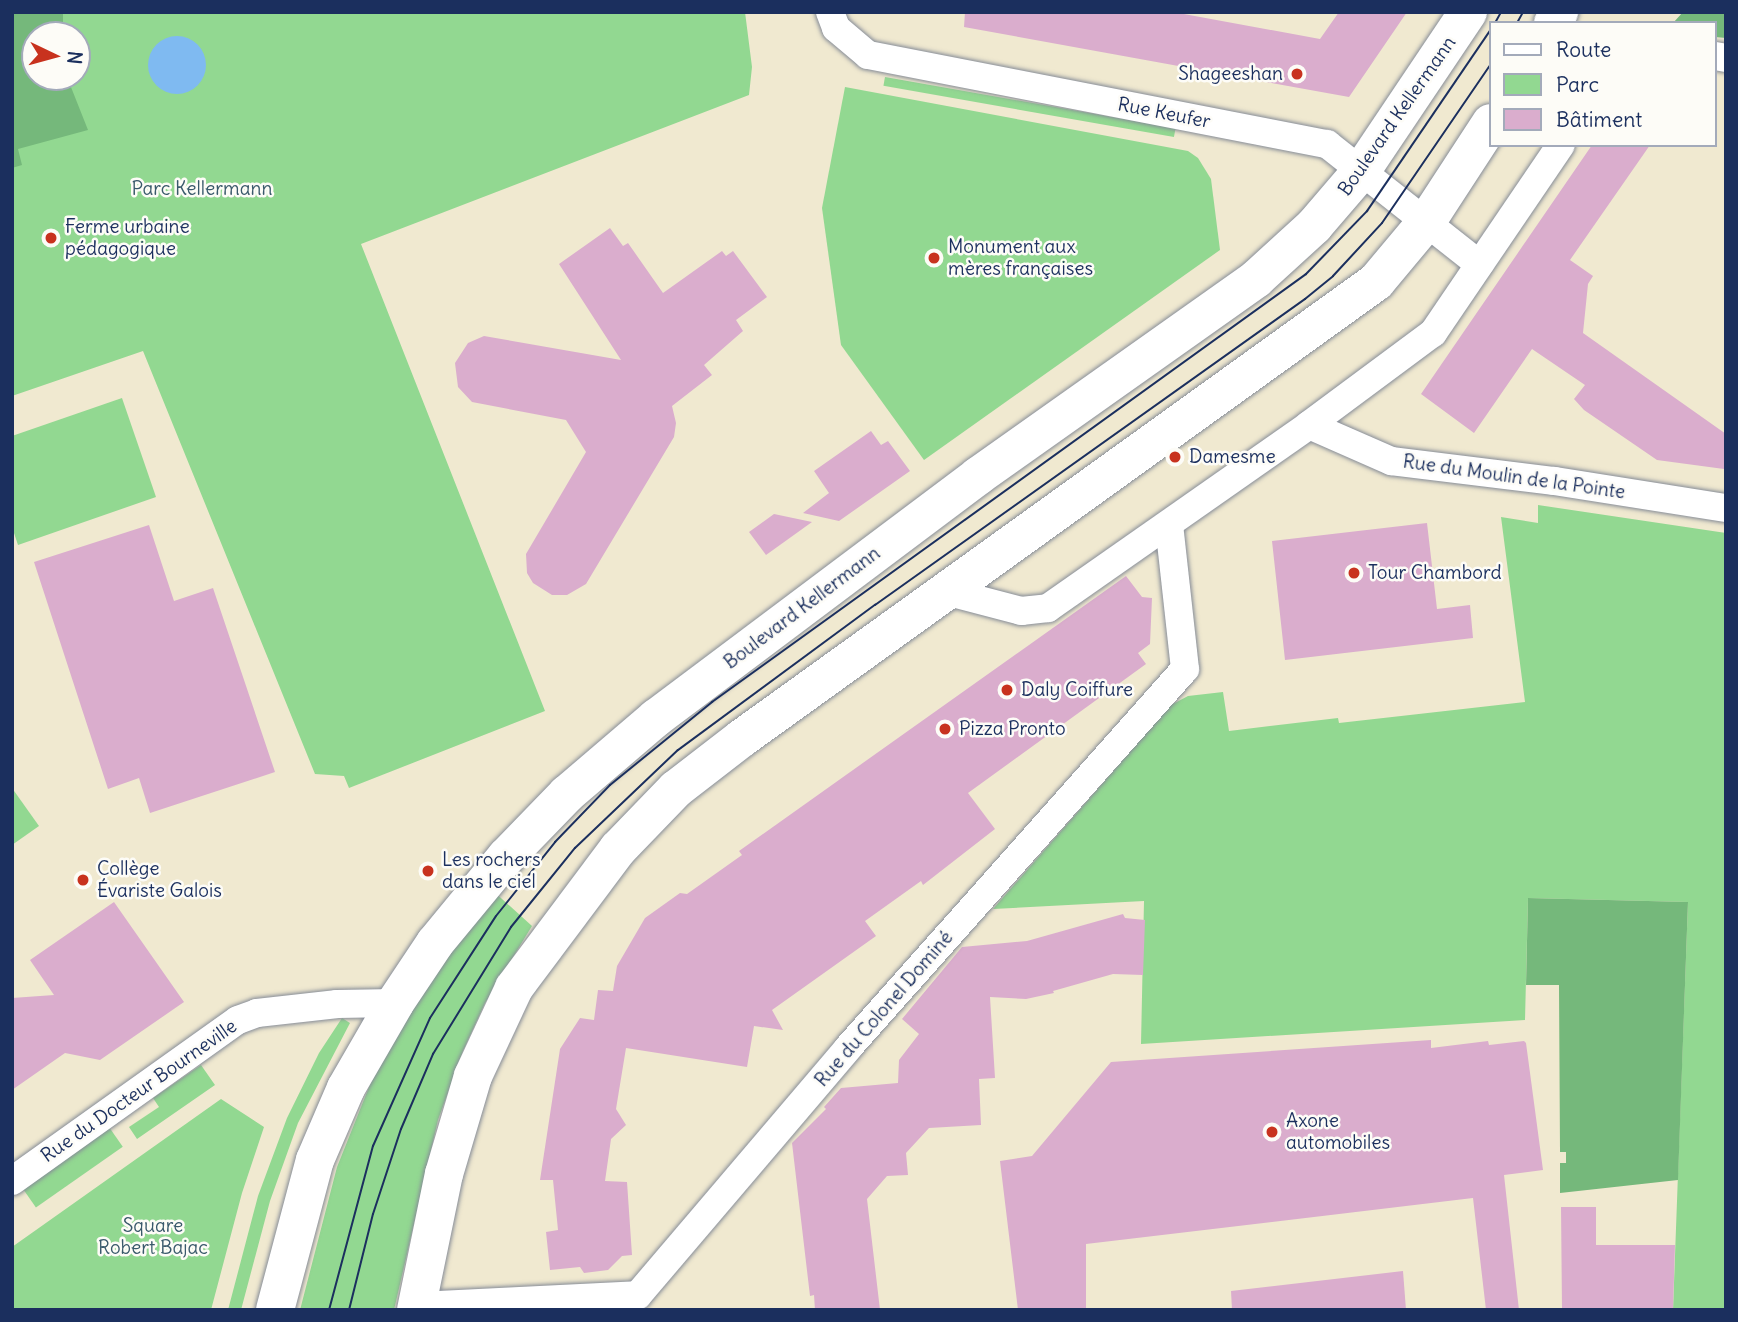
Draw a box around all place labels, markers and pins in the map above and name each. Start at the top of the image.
place label: Shageeshan [1178,63,1283,85]
marker: Shageeshan [1289,66,1305,82]
place label: Ferme urbaine pédagogique [65,216,190,260]
marker: Ferme urbaine pédagogique [43,230,59,246]
place label: Monument aux mères françaises [948,236,1093,280]
marker: Monument aux mères françaises [926,250,942,266]
place label: Damesme [1189,446,1276,468]
marker: Damesme [1167,449,1183,465]
place label: Tour Chambord [1368,562,1502,584]
marker: Tour Chambord [1346,565,1362,581]
place label: Daly Coiffure [1021,679,1133,701]
marker: Daly Coiffure [999,682,1015,698]
place label: Pizza Pronto [959,718,1066,740]
marker: Pizza Pronto [937,721,953,737]
place label: Les rochers dans le ciel [442,849,541,893]
place label: Collège Évariste Galois [97,858,222,902]
marker: Les rochers dans le ciel [420,863,436,879]
marker: Collège Évariste Galois [75,872,91,888]
place label: Axone automobiles [1286,1110,1390,1154]
marker: Axone automobiles [1264,1124,1280,1140]

